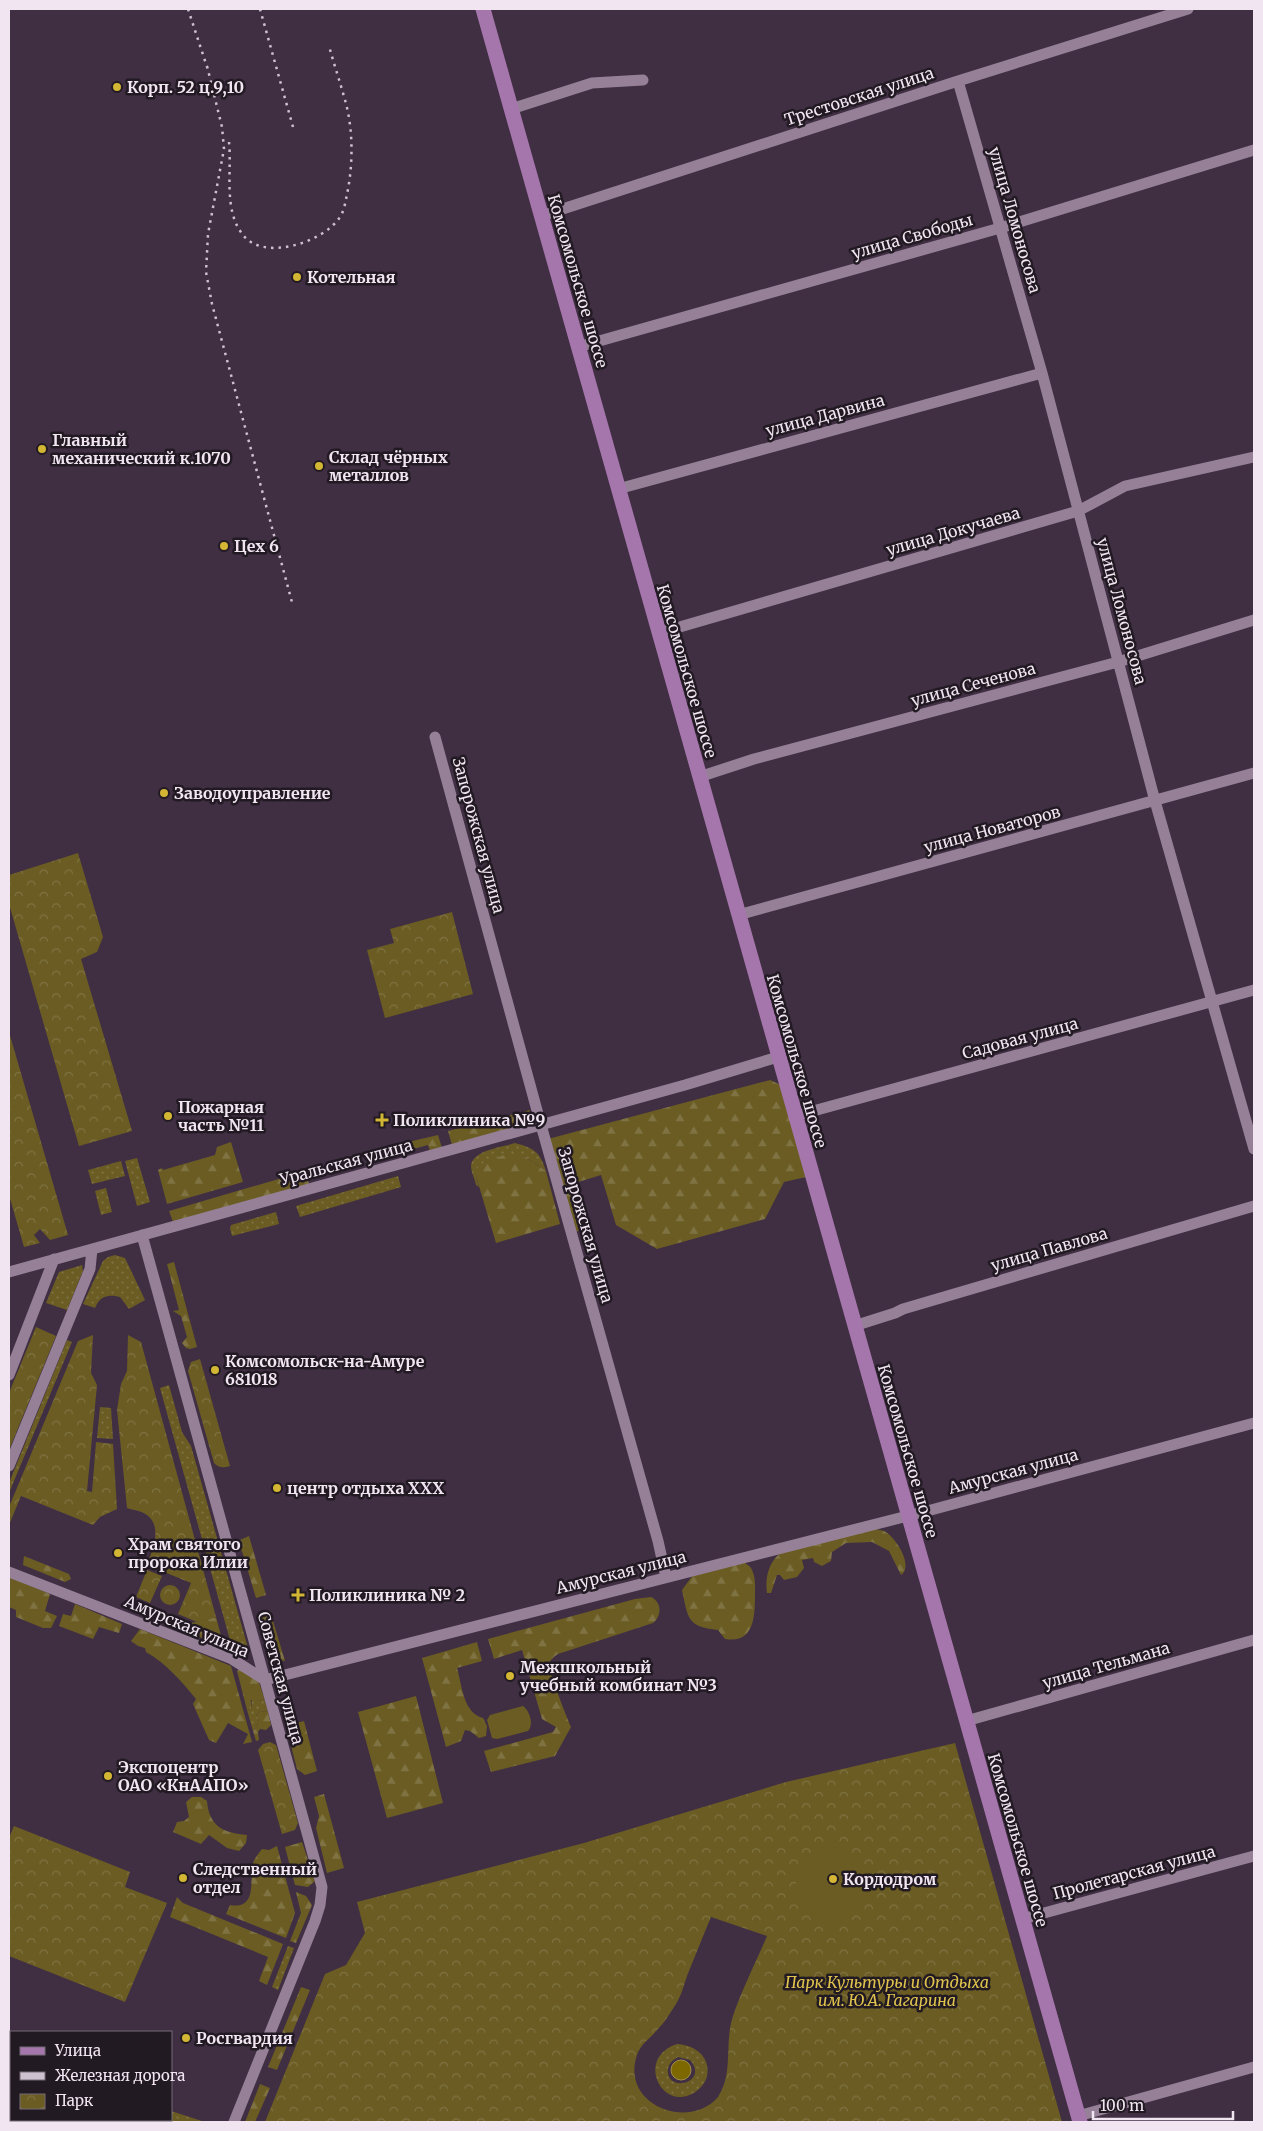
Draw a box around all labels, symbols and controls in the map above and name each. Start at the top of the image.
street label: Трестовская улица [782,62,937,130]
place label: Корп. 52 ц.9,10 [127,77,244,98]
marker: Корп. 52 ц.9,10 [111,81,123,93]
street label: улица Ломоносова [985,145,1046,296]
street label: Комсомольское шоссе [544,192,612,370]
street label: улица Свободы [849,209,975,263]
place label: Котельная [307,267,396,287]
marker: Котельная [291,271,303,283]
street label: улица Дарвина [763,389,887,440]
place label: Главный механический к.1070 [52,430,231,468]
marker: Главный механический к.1070 [36,443,48,455]
place label: Склад чёрных металлов [329,447,448,485]
marker: Склад чёрных металлов [313,460,325,472]
street label: улица Докучаева [884,502,1023,560]
street label: улица Ломоносова [1093,535,1151,687]
place label: Цех 6 [234,536,279,556]
marker: Цех 6 [218,540,230,552]
street label: Комсомольское шоссе [653,582,721,760]
street label: улица Сеченова [909,658,1038,710]
street label: Запорожская улица [449,755,510,916]
place label: Заводоуправление [174,783,331,803]
marker: Заводоуправление [158,787,170,799]
street label: улица Новаторов [922,801,1062,857]
street label: Комсомольское шоссе [763,972,831,1150]
street label: Садовая улица [960,1013,1081,1063]
place label: Пожарная часть №11 [178,1097,265,1135]
marker: Пожарная часть №11 [162,1110,174,1122]
place label: Поликлиника №9 [393,1110,546,1130]
marker: Поликлиника №9 [375,1113,389,1127]
street label: Уральская улица [277,1135,415,1190]
street label: Запорожская улица [554,1145,618,1305]
street label: улица Павлова [988,1223,1110,1275]
place label: Комсомольск-на-Амуре 681018 [225,1351,425,1389]
street label: Комсомольское шоссе [874,1362,942,1540]
marker: Комсомольск-на-Амуре 681018 [209,1364,221,1376]
street label: Амурская улица [945,1444,1080,1498]
place label: центр отдыха ХХХ [287,1478,444,1498]
marker: центр отдыха ХХХ [271,1482,283,1494]
place label: Храм святого пророка Илии [128,1534,248,1572]
street label: Амурская улица [553,1546,689,1598]
marker: Храм святого пророка Илии [112,1547,124,1559]
place label: Поликлиника № 2 [309,1585,465,1605]
marker: Поликлиника № 2 [291,1588,305,1602]
street label: Амурская улица [121,1590,253,1661]
street label: Советская улица [254,1609,308,1747]
street label: улица Тельмана [1040,1637,1172,1693]
place label: Межшкольный учебный комбинат №3 [520,1657,717,1695]
marker: Межшкольный учебный комбинат №3 [504,1670,516,1682]
street label: Комсомольское шоссе [984,1751,1052,1929]
place label: Экспоцентр ОАО «КнААПО» [118,1757,249,1795]
marker: Экспоцентр ОАО «КнААПО» [102,1770,114,1782]
street label: Пролетарская улица [1051,1841,1218,1903]
place label: Следственный отдел [193,1859,317,1897]
place label: Кордодром [843,1869,937,1889]
marker: Следственный отдел [177,1872,189,1884]
marker: Кордодром [827,1873,839,1885]
park label: Парк Культуры и Отдыха им. Ю.А. Гагарина [785,1972,989,2010]
place label: Росгвардия [196,2028,293,2048]
legend [10,2031,172,2121]
marker: Росгвардия [180,2032,192,2044]
text: Улица [54,2041,101,2060]
text: Железная дорога [55,2066,185,2085]
scale bar [1093,2088,1233,2120]
text: Парк [55,2091,94,2110]
text: 100 m [1100,2096,1144,2115]

